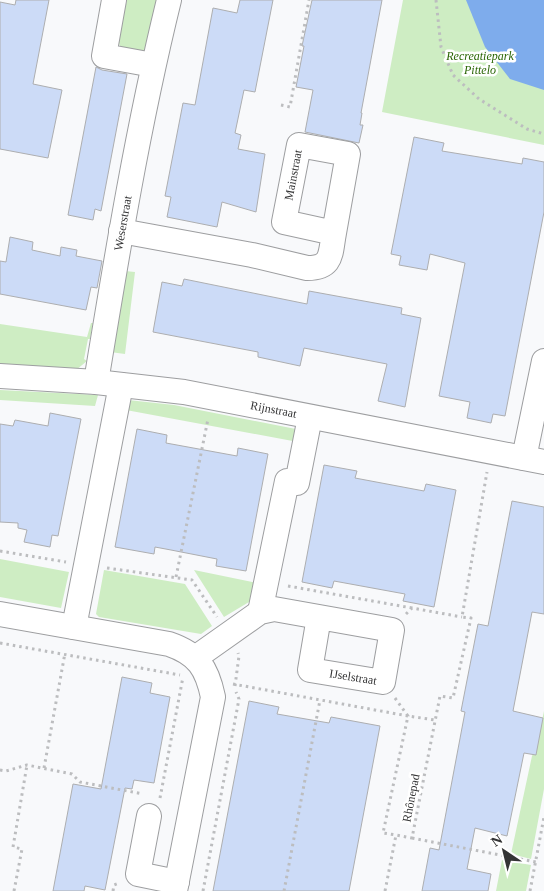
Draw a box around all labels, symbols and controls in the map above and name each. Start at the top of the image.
park label: Recreatiepark Pittelo [445,49,514,77]
street label: Mainstraat [281,148,305,201]
street label: Weserstraat [111,194,135,252]
street label: Rijnstraat [249,398,298,421]
street label: IJselstraat [328,666,378,688]
street label: Rhônepad [399,773,423,823]
north arrow [479,826,529,876]
text: N [488,832,505,850]

